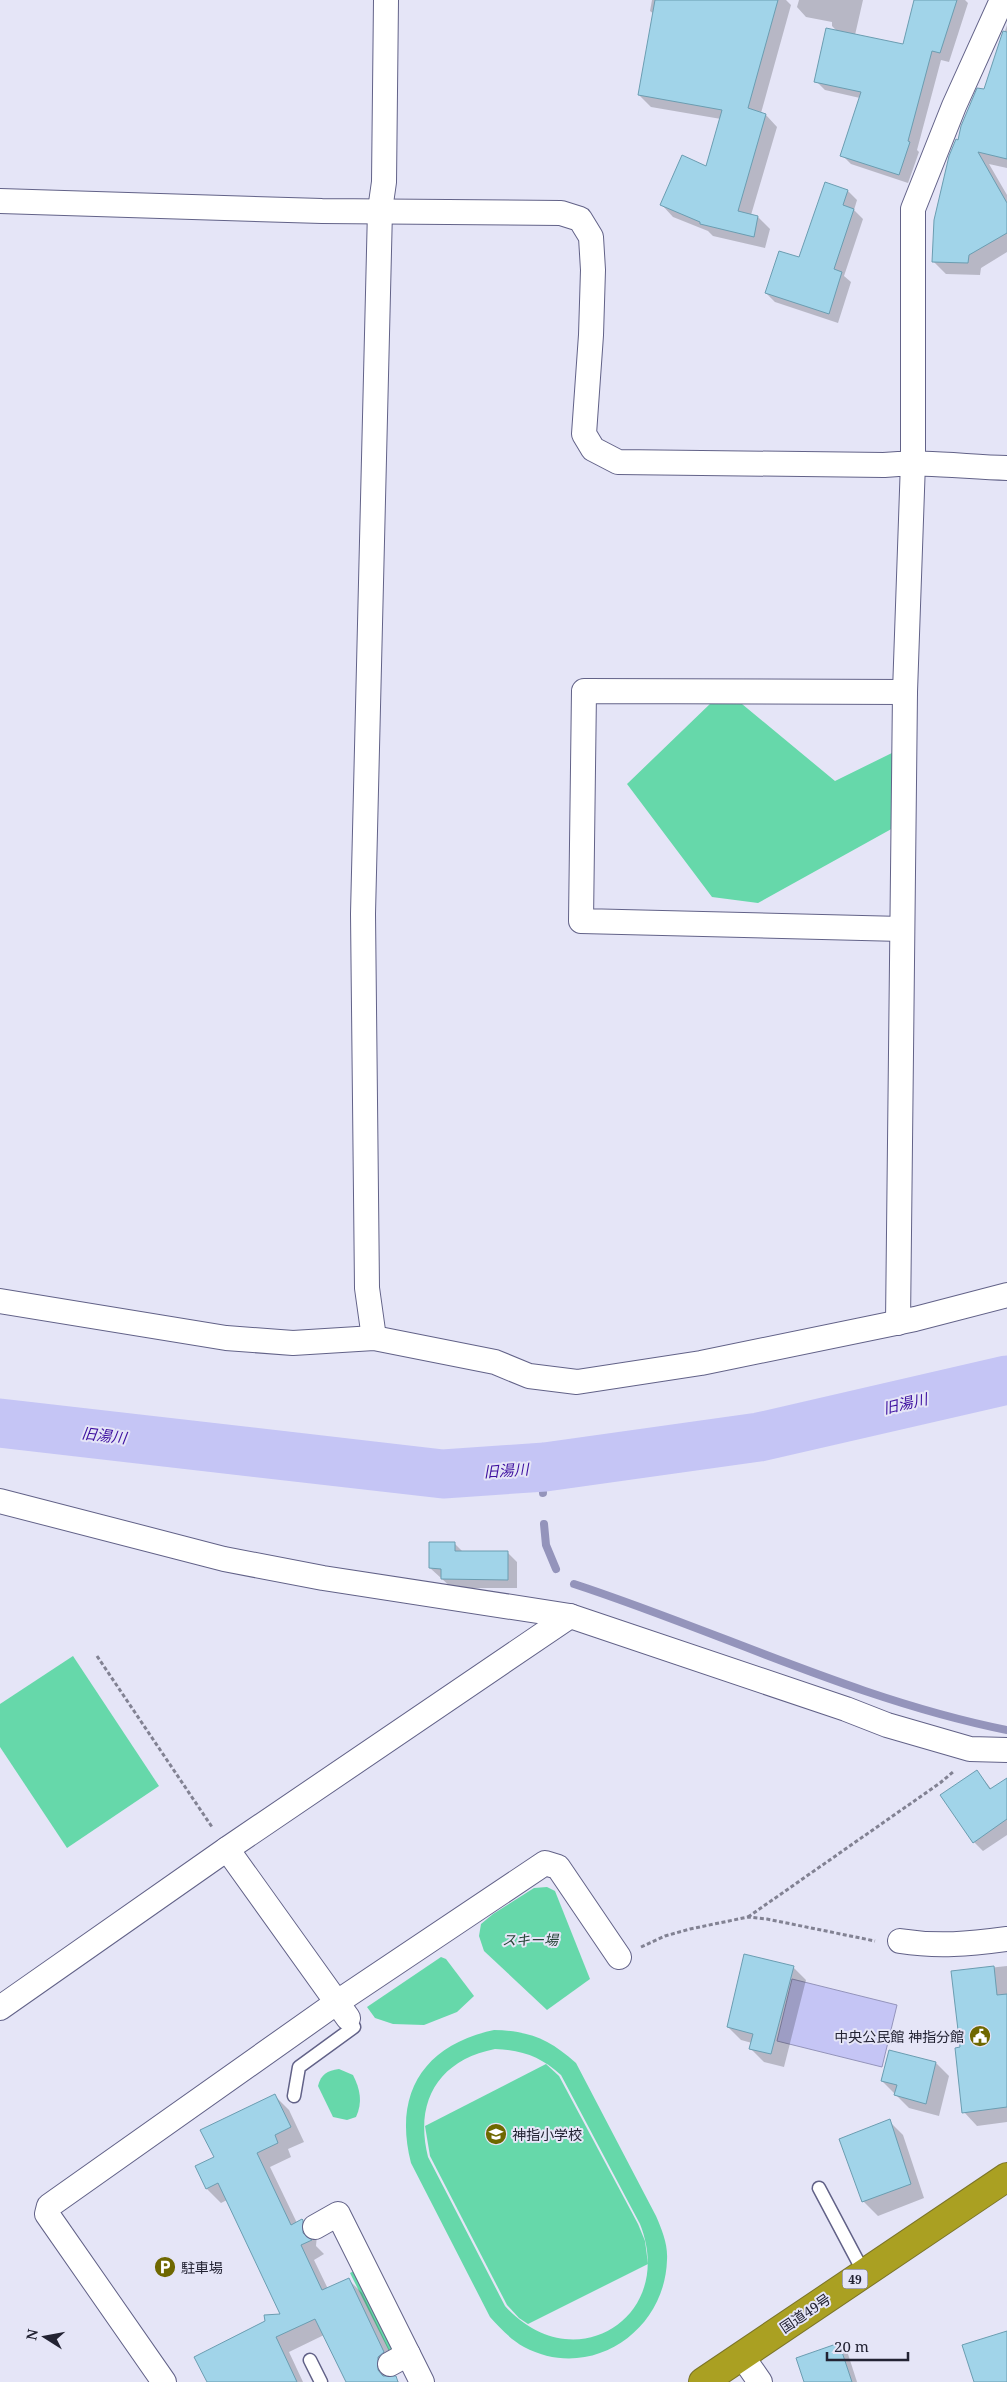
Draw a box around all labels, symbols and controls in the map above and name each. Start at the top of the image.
water label: 旧湯川 [881,1388,931,1418]
water label: 旧湯川 [80,1422,130,1448]
water label: 旧湯川 [483,1458,531,1482]
park label: スキー場 [502,1930,560,1949]
public building icon: 中央公民館 神指分館 [968,2024,992,2048]
place label: 中央公民館 神指分館 [834,2027,964,2046]
school or university icon: 神指小学校 [484,2122,508,2146]
place label: 神指小学校 [512,2125,582,2144]
parking icon: 駐車場 [153,2255,177,2279]
place label: 駐車場 [181,2258,223,2277]
road number: 49 [842,2270,868,2288]
street label: 国道49号 [776,2289,834,2337]
north arrow [20,2312,70,2362]
text: N [21,2327,42,2342]
scale bar [827,2330,908,2362]
text: 20 m [834,2336,869,2356]

